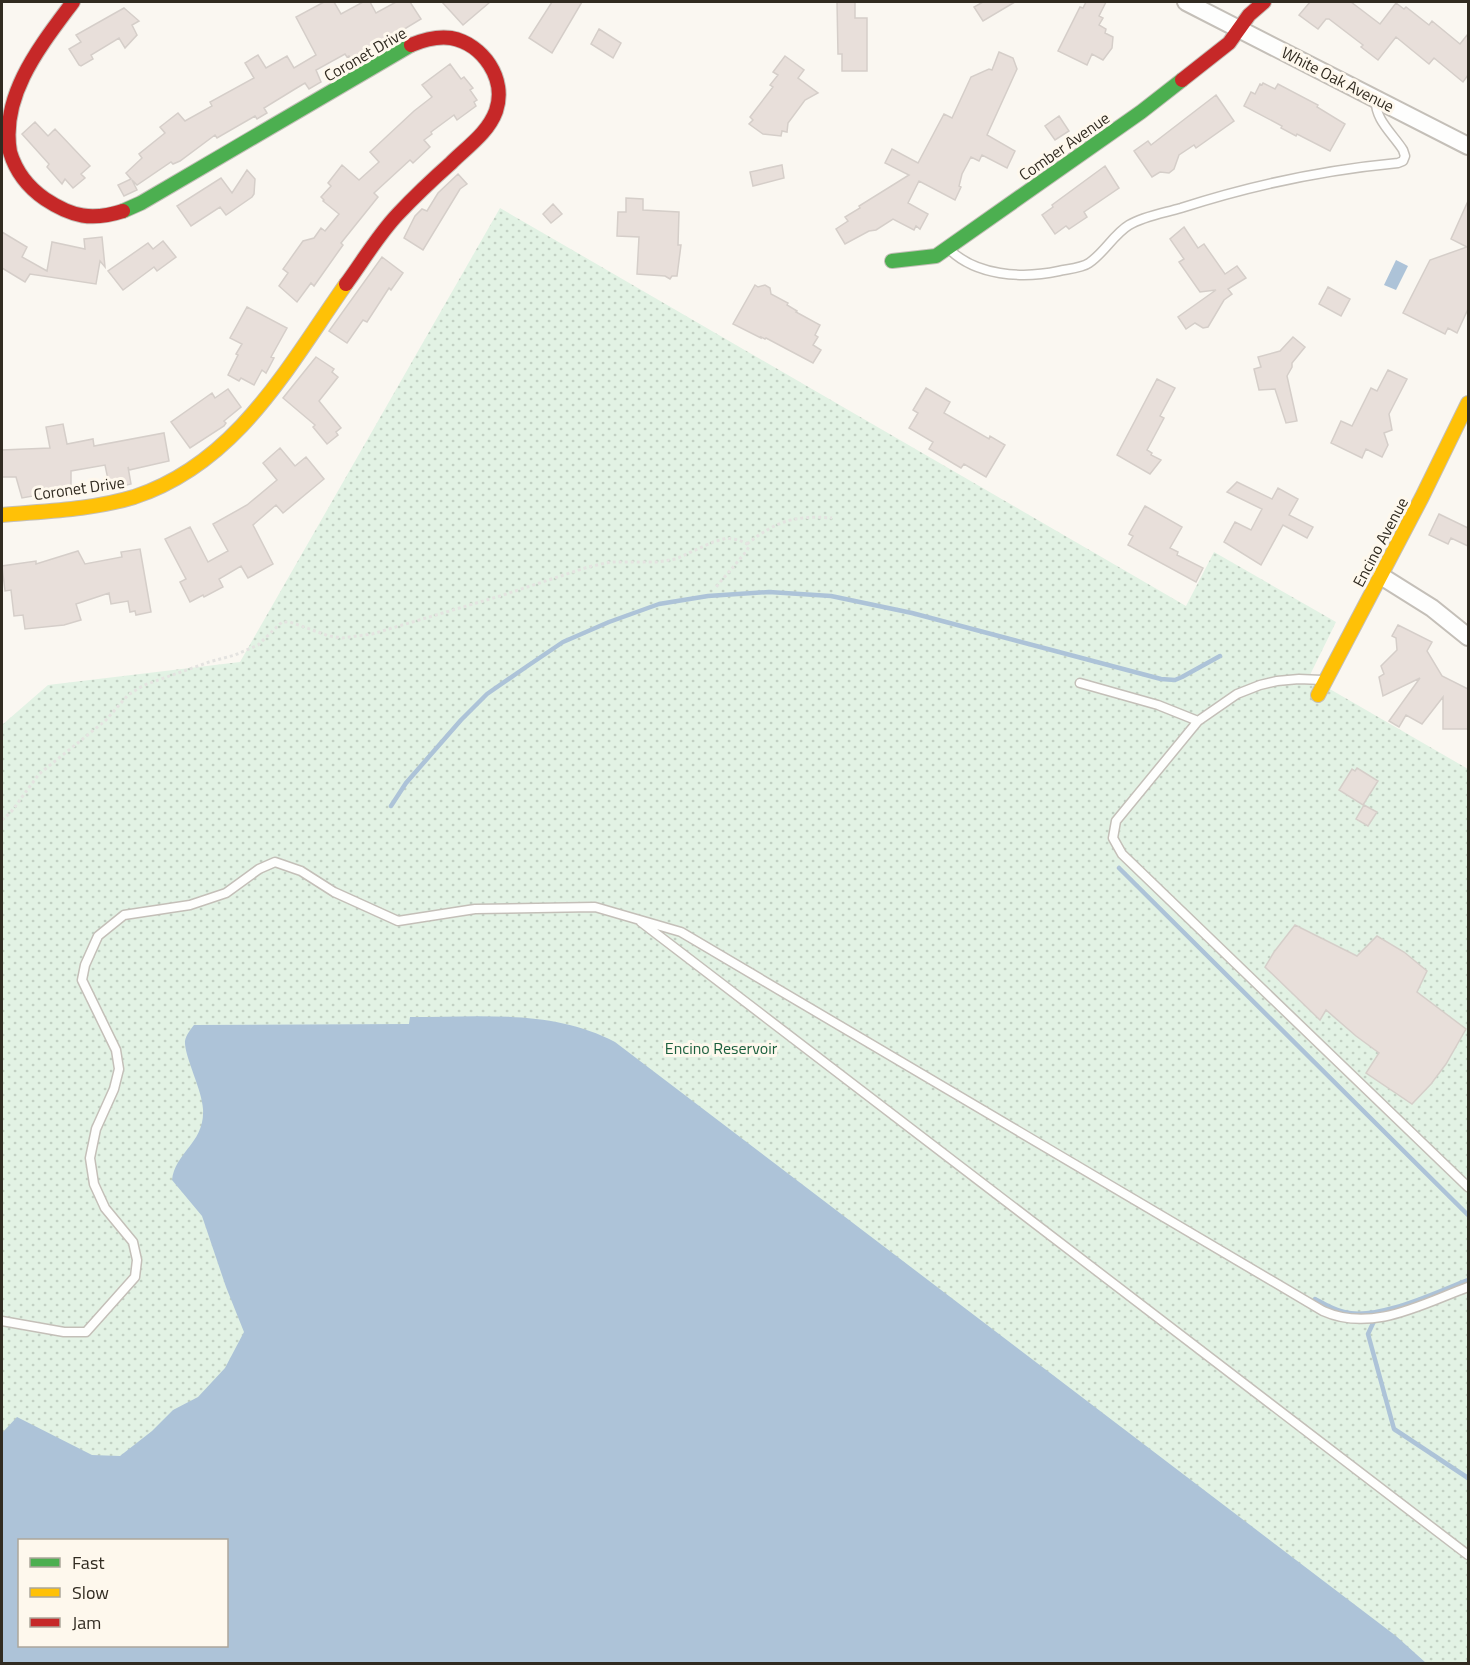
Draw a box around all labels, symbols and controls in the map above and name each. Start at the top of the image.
street label: Coronet Drive [319,21,411,87]
street label: White Oak Avenue [1278,40,1398,118]
street label: Comber Avenue [1014,106,1114,186]
street label: Coronet Drive [32,470,126,506]
street label: Encino Avenue [1346,493,1414,591]
park label: Encino Reservoir [665,1036,778,1060]
legend [18,1539,228,1647]
text: Fast [72,1549,105,1576]
text: Slow [72,1579,109,1606]
text: Jam [72,1609,101,1636]

